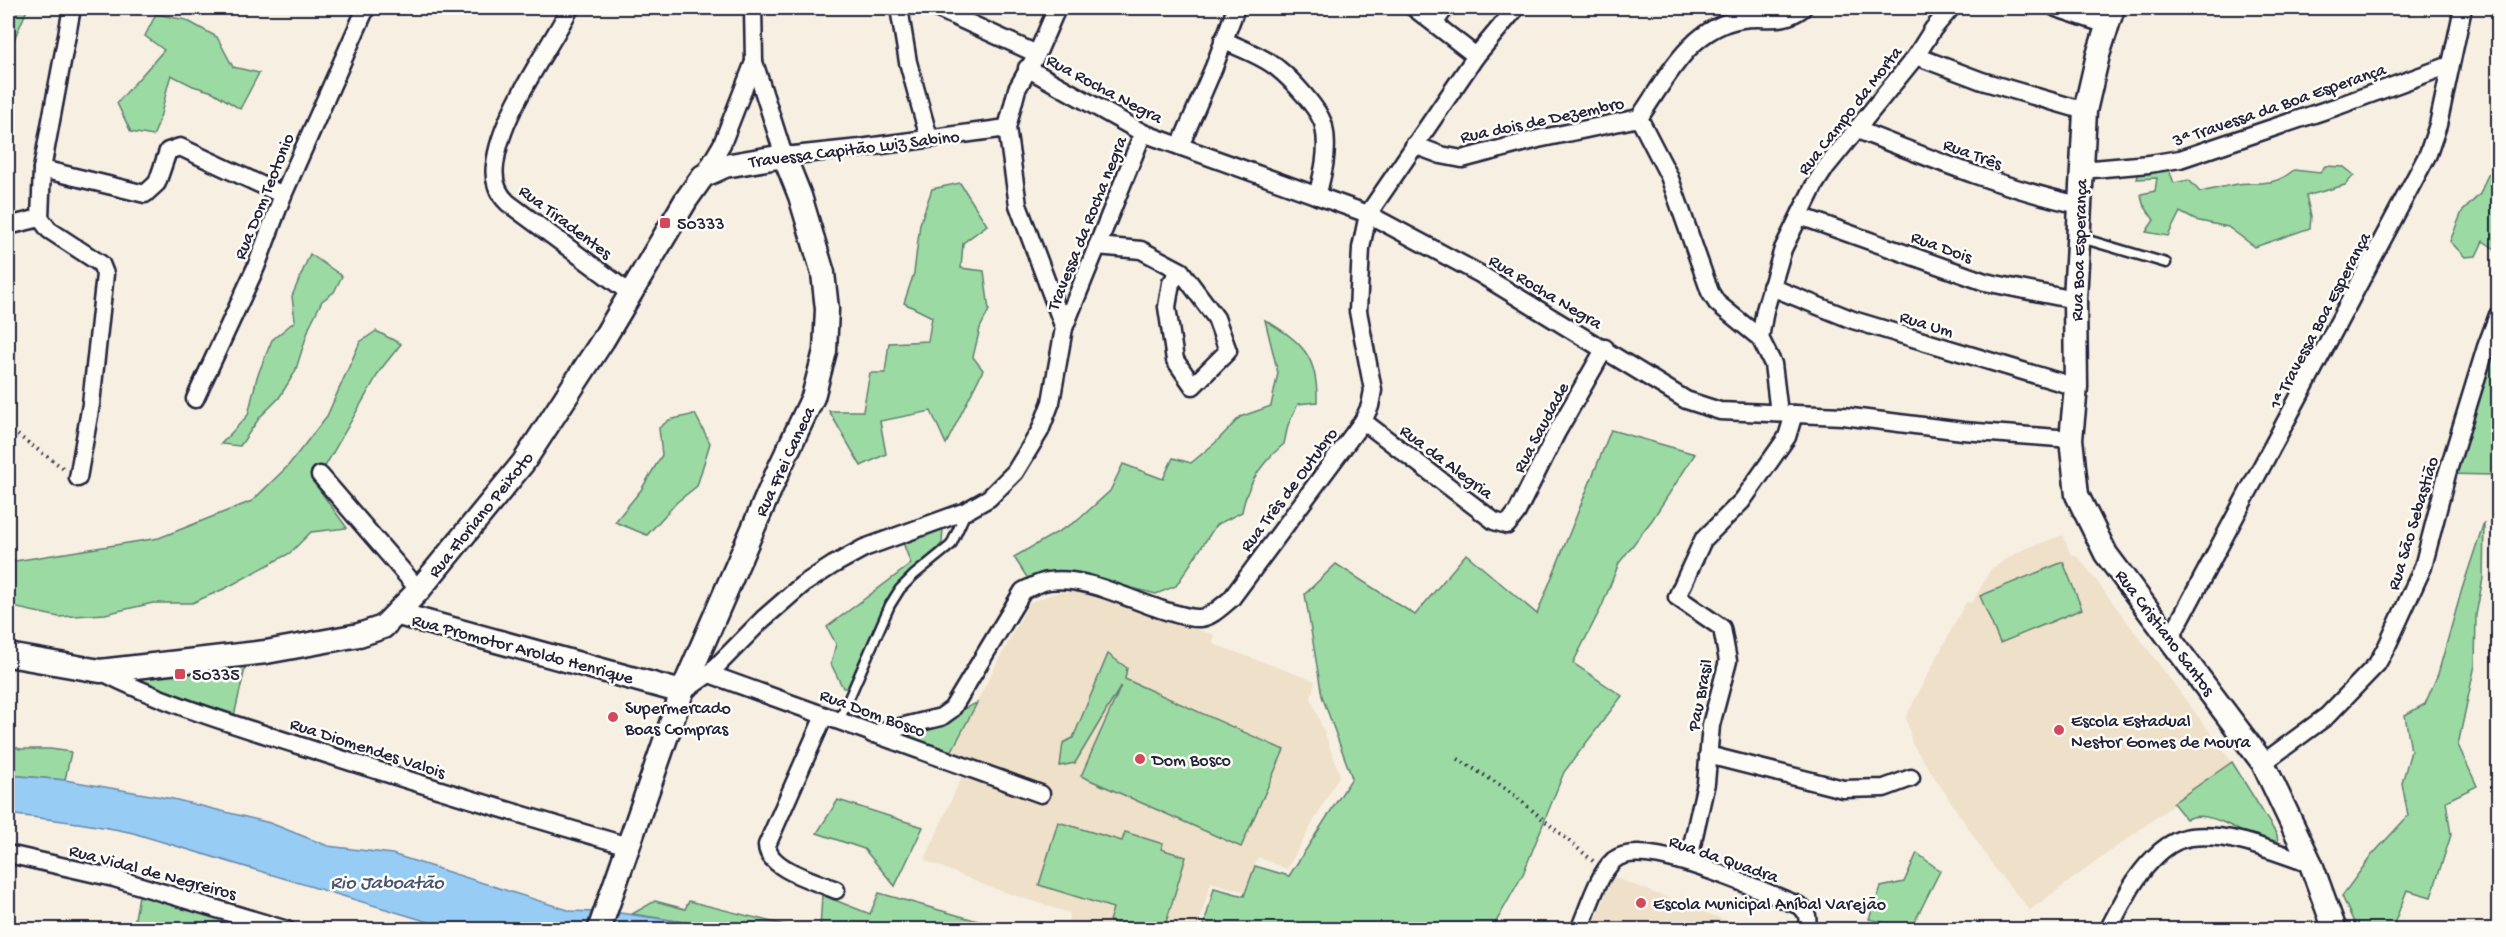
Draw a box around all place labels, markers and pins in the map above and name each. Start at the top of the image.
place label: 50333 [677,215,725,236]
marker: 50333 [658,216,672,230]
place label: 50335 [192,666,240,687]
marker: 50335 [173,667,187,681]
place label: Supermercado Boas Compras [624,699,731,741]
marker: Supermercado Boas Compras [606,710,620,724]
place label: Escola Estadual Nestor Gomes de Moura [2071,712,2251,754]
marker: Escola Estadual Nestor Gomes de Moura [2052,723,2066,737]
place label: Dom Bosco [1151,751,1231,772]
marker: Dom Bosco [1133,752,1147,766]
place label: Escola Municipal Aníbal Varejão [1653,895,1886,916]
marker: Escola Municipal Aníbal Varejão [1634,896,1648,910]

